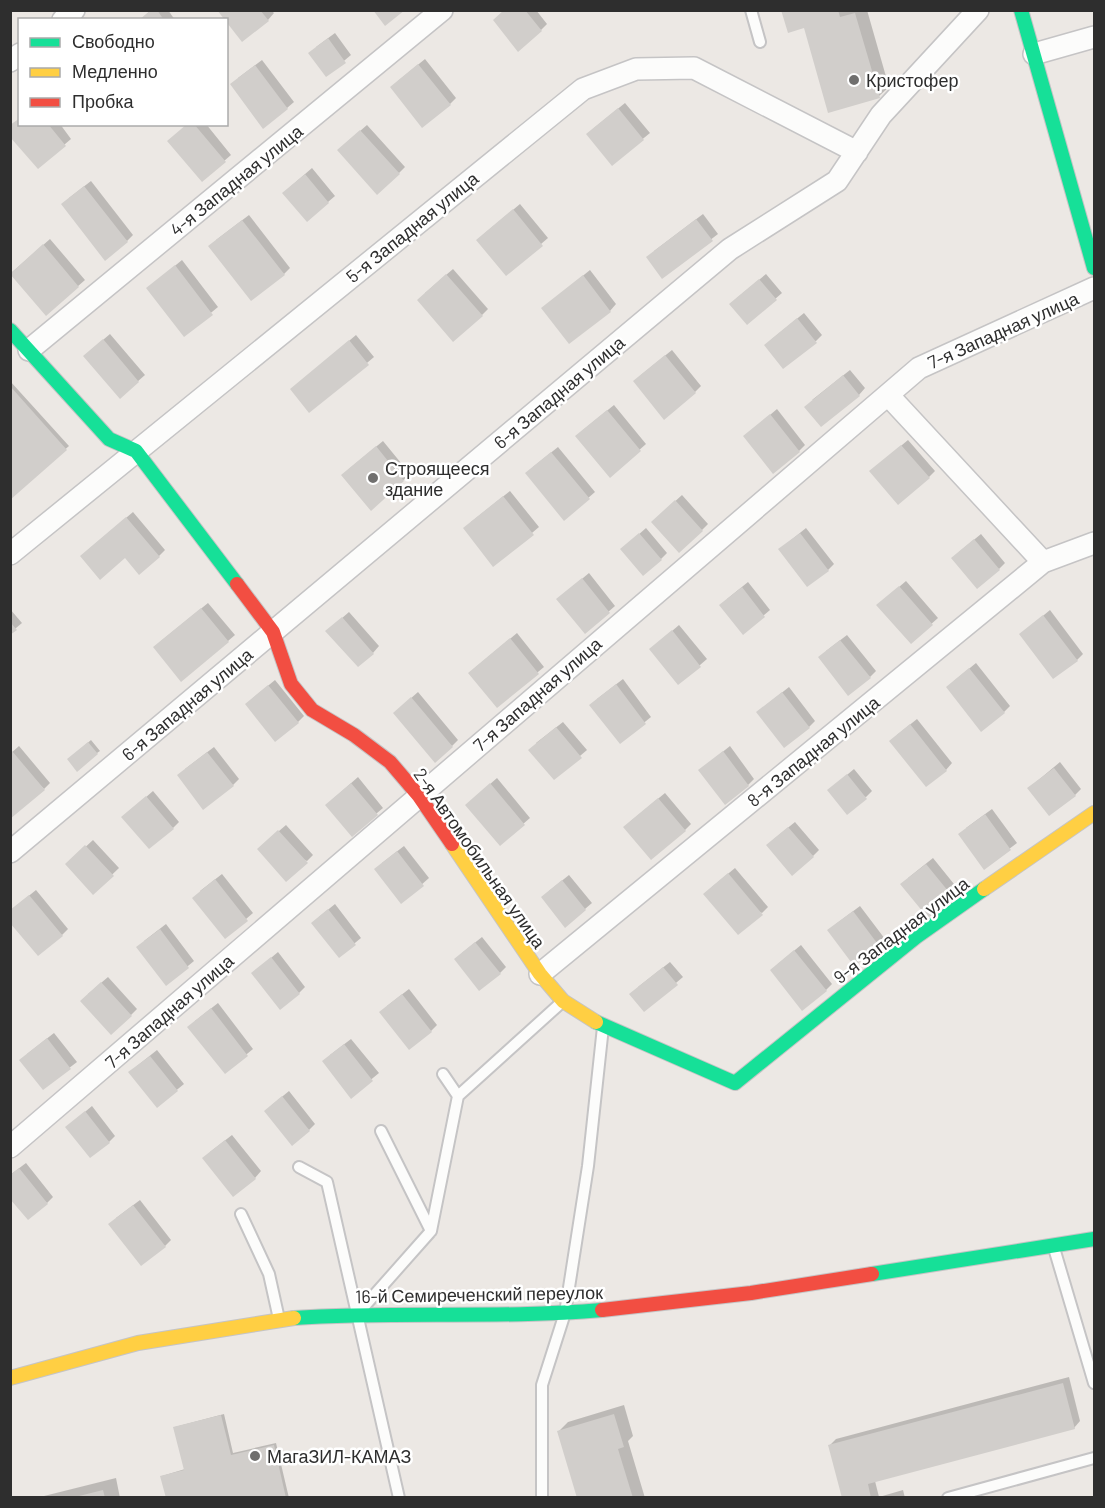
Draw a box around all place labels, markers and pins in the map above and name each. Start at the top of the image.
place label: Кристофер [866,69,958,91]
marker: Кристофер [847,73,861,87]
place label: Строящееся здание [385,457,489,500]
marker: Строящееся здание [366,471,380,485]
place label: МагаЗИЛ-КАМАЗ [267,1445,411,1467]
marker: МагаЗИЛ-КАМАЗ [248,1449,262,1463]

